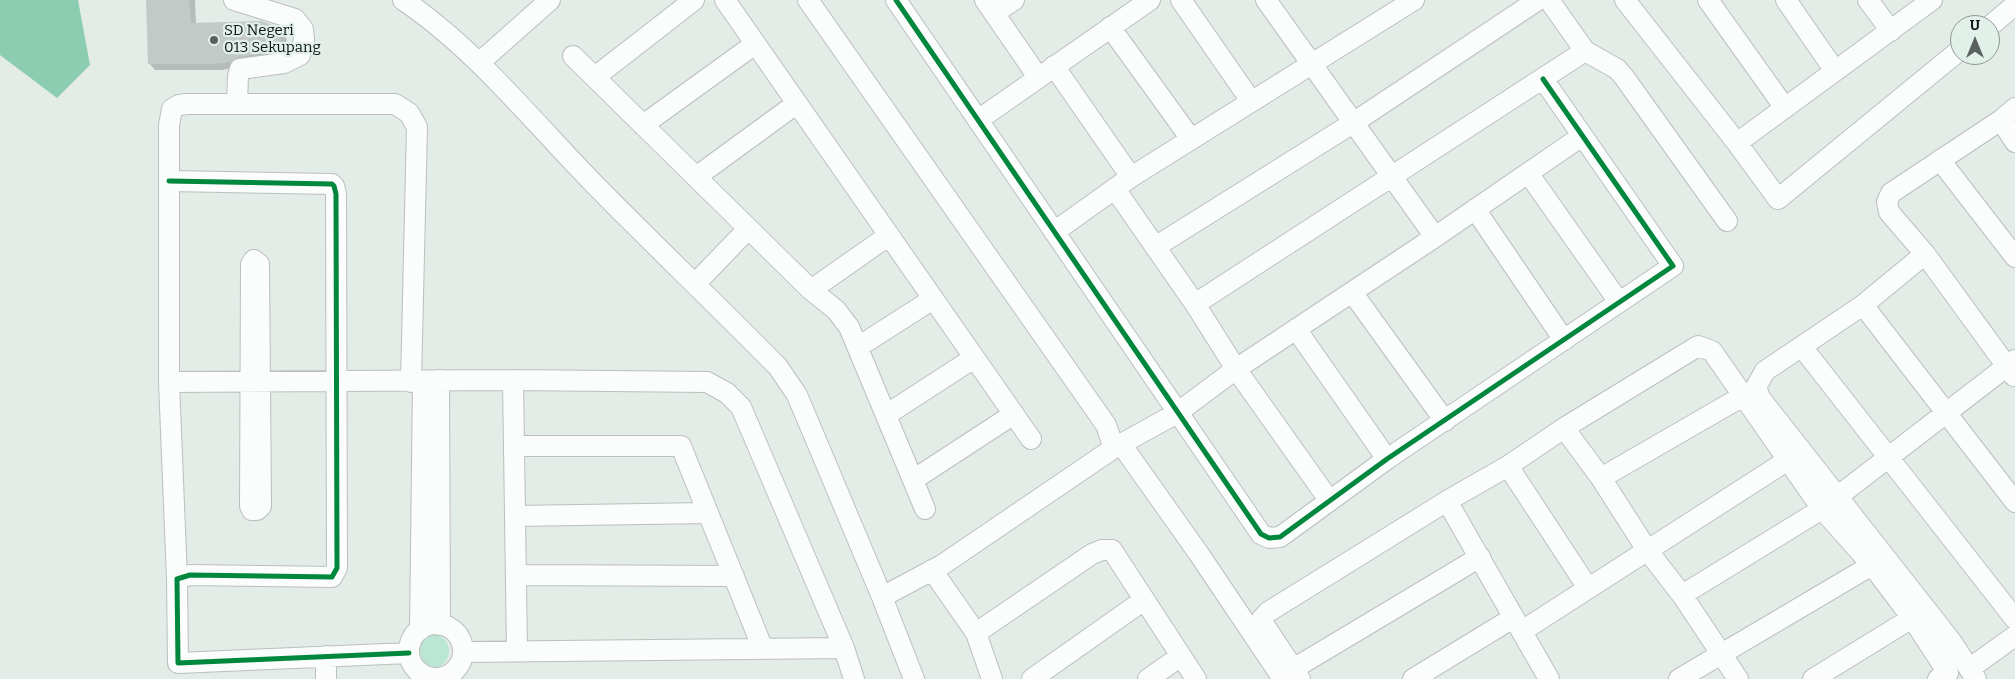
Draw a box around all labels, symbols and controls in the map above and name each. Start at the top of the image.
north arrow [1950,15,2000,65]
text: U [1970,17,1980,34]
place label: SD Negeri 013 Sekupang [224,22,321,57]
marker: SD Negeri 013 Sekupang [208,34,220,46]

